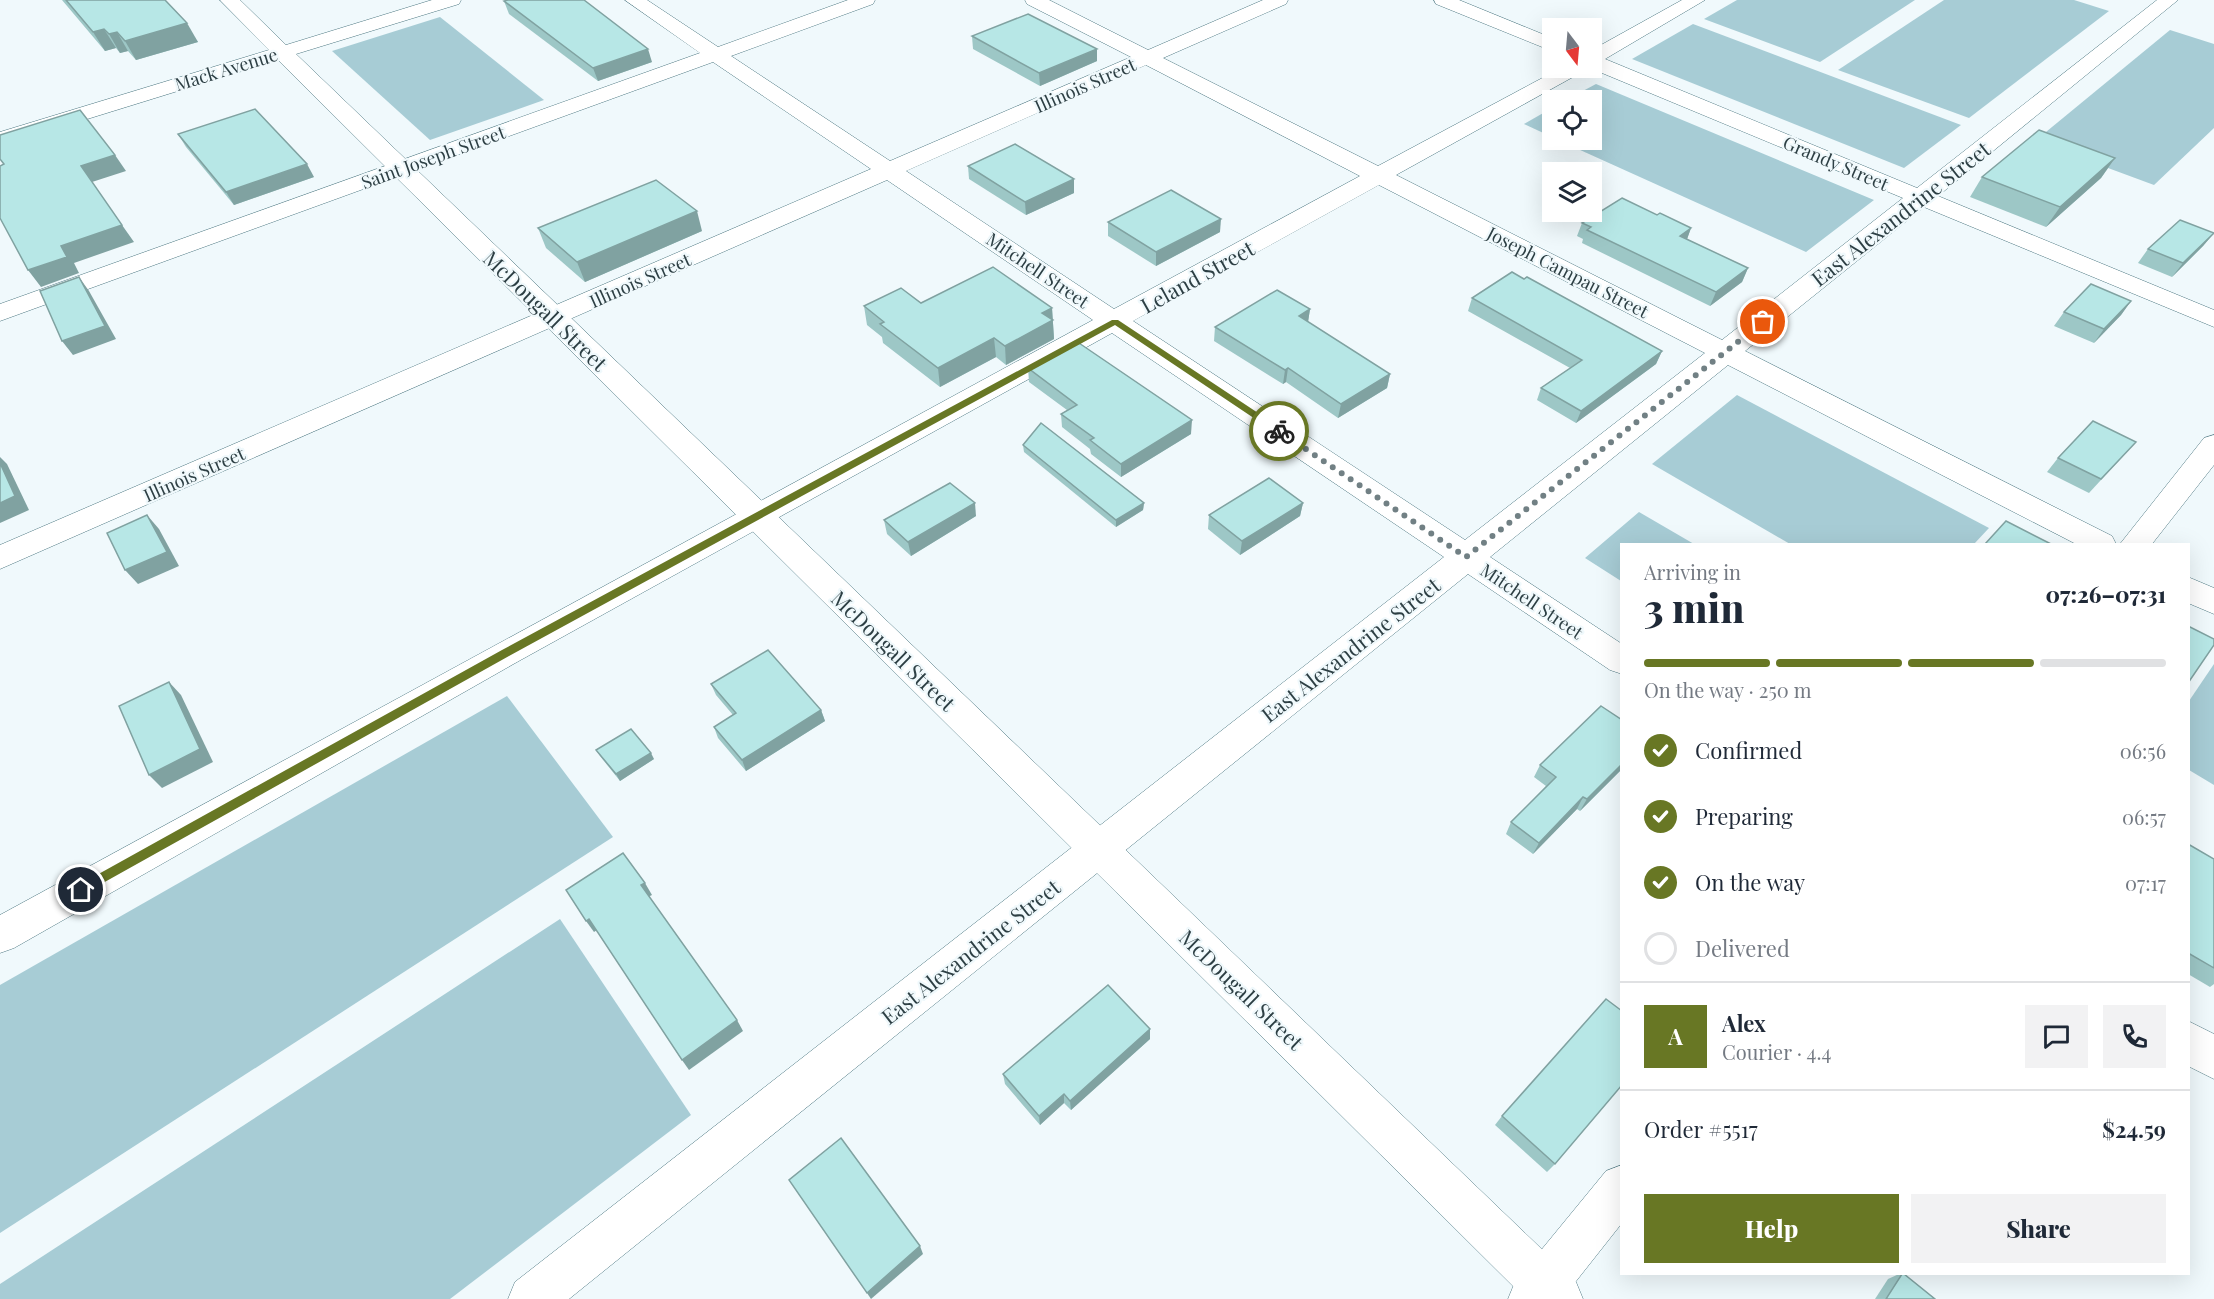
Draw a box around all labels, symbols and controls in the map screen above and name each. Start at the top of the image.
north arrow [1542,18,1602,78]
map controls [1542,18,1602,222]
street label: Mack Avenue [172,42,280,96]
street label: Illinois Street [1031,52,1140,118]
button: locate [1542,90,1602,150]
street label: Saint Joseph Street [358,120,509,194]
street label: Grandy Street [1780,130,1893,196]
street label: East Alexandrine Street [1805,134,1996,292]
button: layers [1542,162,1602,222]
street label: Joseph Campau Street [1482,220,1653,323]
street label: Mitchell Street [982,227,1095,314]
street label: Leland Street [1135,233,1259,319]
street label: McDougall Street [478,244,614,377]
street label: Illinois Street [586,247,695,313]
pin [1737,296,1788,347]
icon: bag [1746,305,1779,338]
courier [1249,401,1309,461]
icon: bike [1263,415,1296,448]
street label: Illinois Street [140,441,249,507]
street label: Mitchell Street [1476,558,1589,645]
text: Arriving in [1644,558,1741,585]
street label: East Alexandrine Street [1255,570,1446,728]
text: 07:26–07:31 [2046,579,2166,609]
text: 3 min [1644,581,1744,633]
street label: McDougall Street [826,584,962,717]
text: On the way · 250 m [1644,676,1811,703]
icon: check [1644,734,1677,767]
text: Confirmed [1695,735,1802,765]
text: 06:56 [2120,737,2166,764]
icon: check [1644,800,1677,833]
text: Preparing [1695,801,1793,831]
text: 06:57 [2122,803,2166,830]
pin [55,864,106,915]
icon: check [1644,866,1677,899]
text: On the way [1695,867,1805,897]
text: 07:17 [2125,869,2166,896]
street label: East Alexandrine Street [875,872,1066,1030]
icon: home [64,873,97,906]
street label: McDougall Street [1174,923,1310,1056]
text: Delivered [1695,933,1790,963]
button: chat [2025,1005,2088,1068]
button: phone [2103,1005,2166,1068]
text: Alex [1722,1008,1766,1038]
text: A [1668,1021,1683,1051]
text: Courier · 4.4 [1722,1038,1831,1065]
text: Order #5517 [1644,1114,1758,1144]
text: $24.59 [2102,1114,2166,1144]
button: Help [1644,1194,1899,1263]
button: Share [1911,1194,2166,1263]

